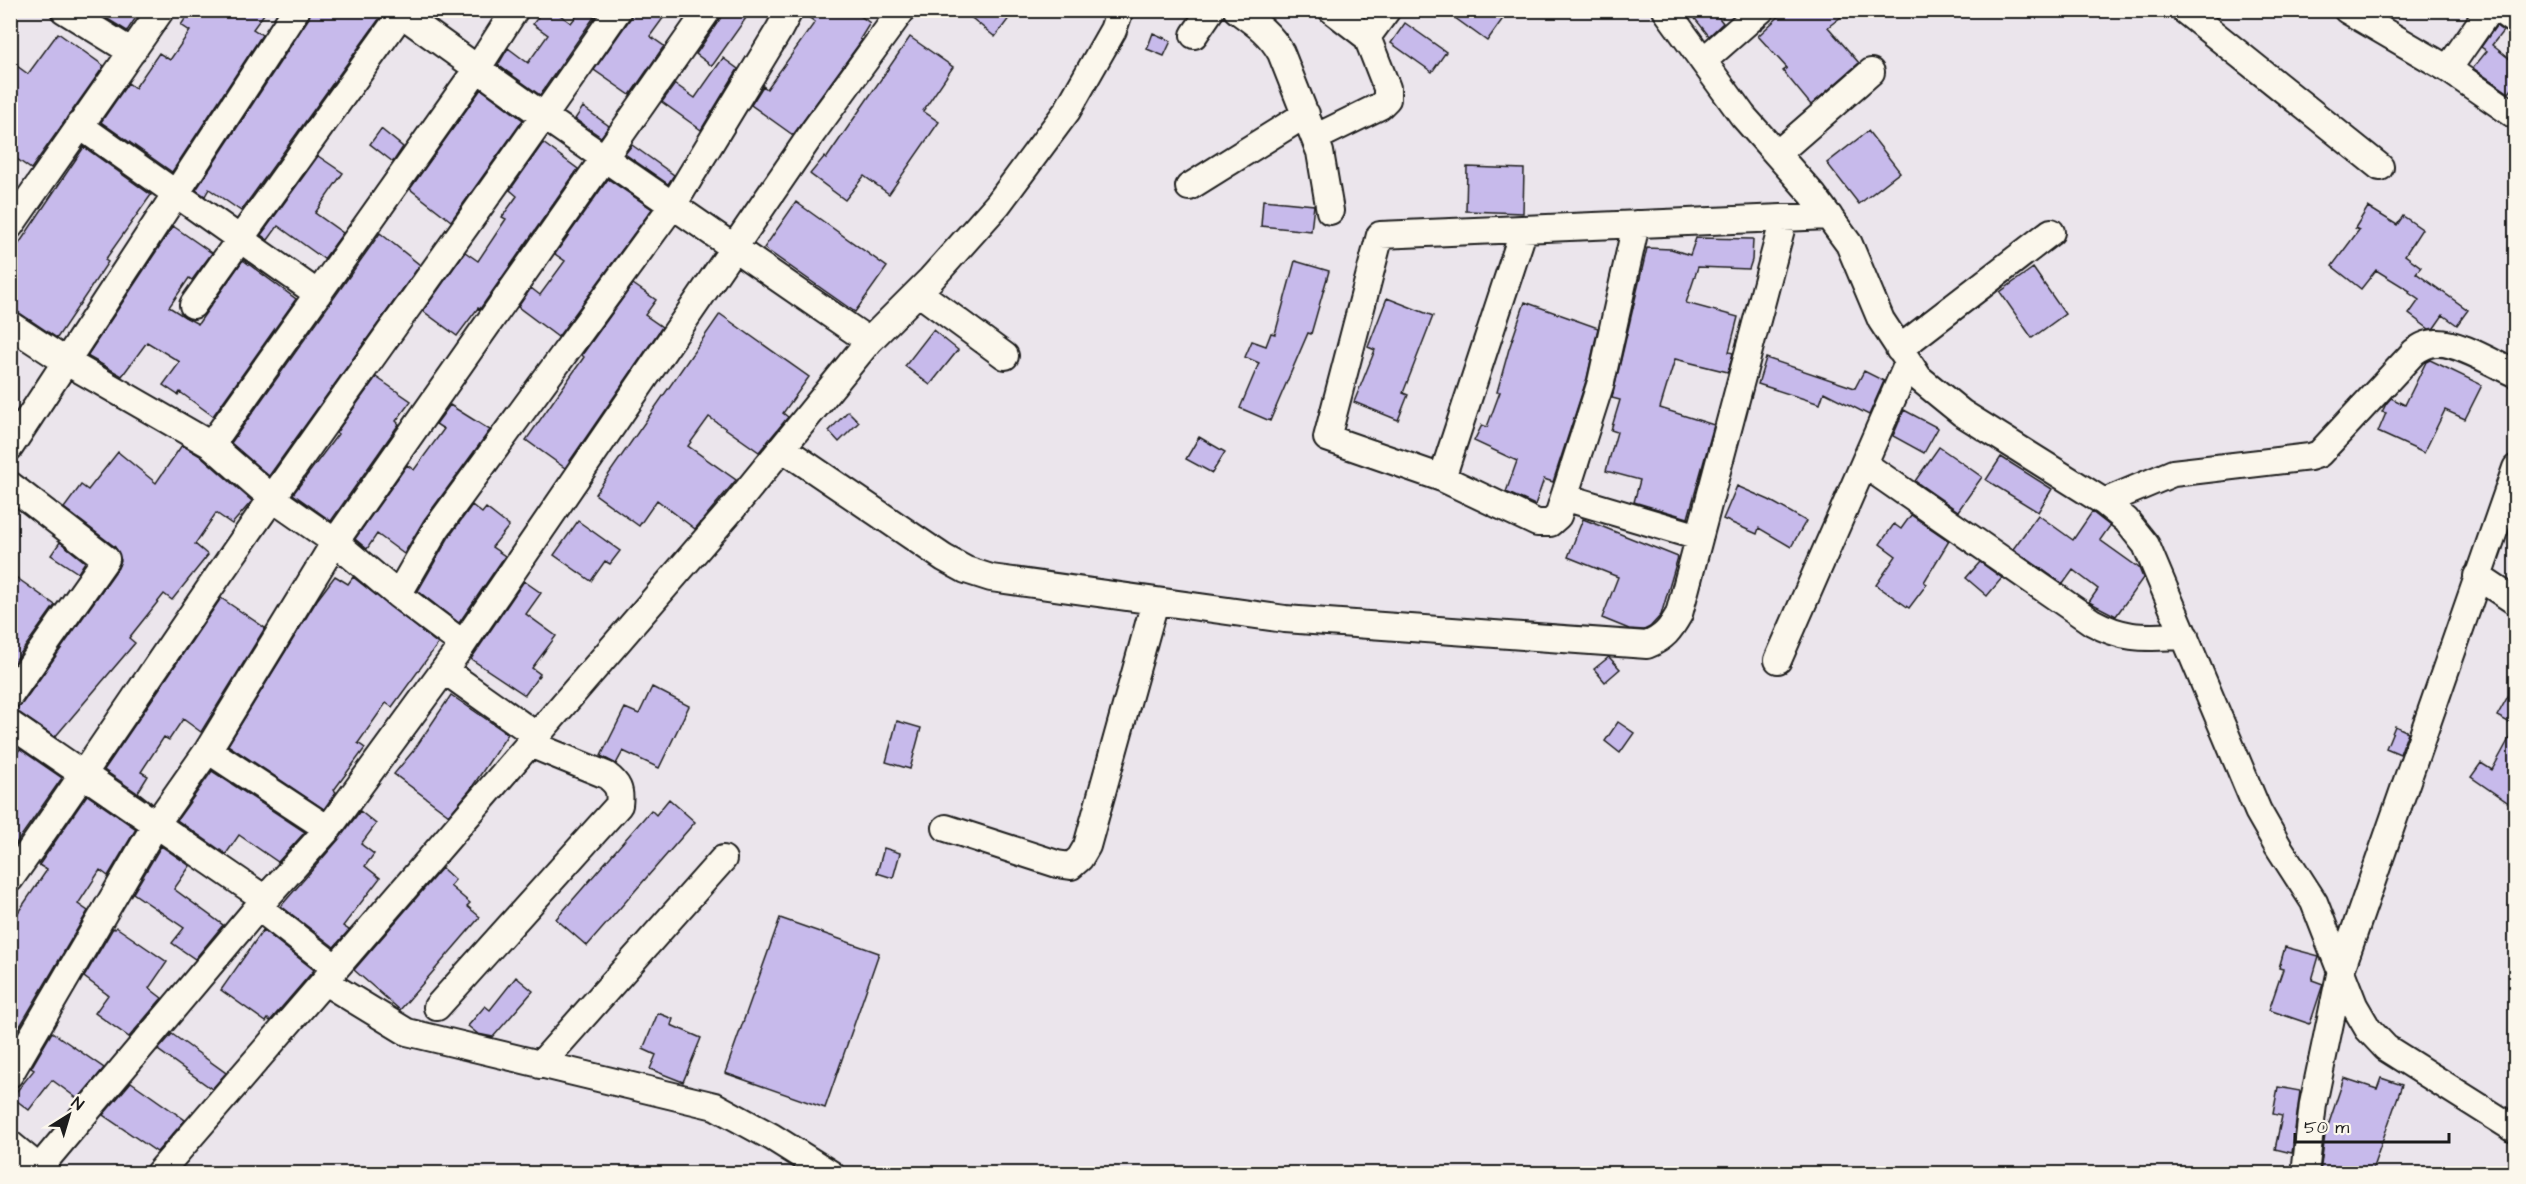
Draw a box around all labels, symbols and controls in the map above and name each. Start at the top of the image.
north arrow [39,1085,99,1145]
text: N [67,1092,88,1116]
scale bar [2295,1106,2450,1144]
text: 50 m [2304,1115,2349,1140]

